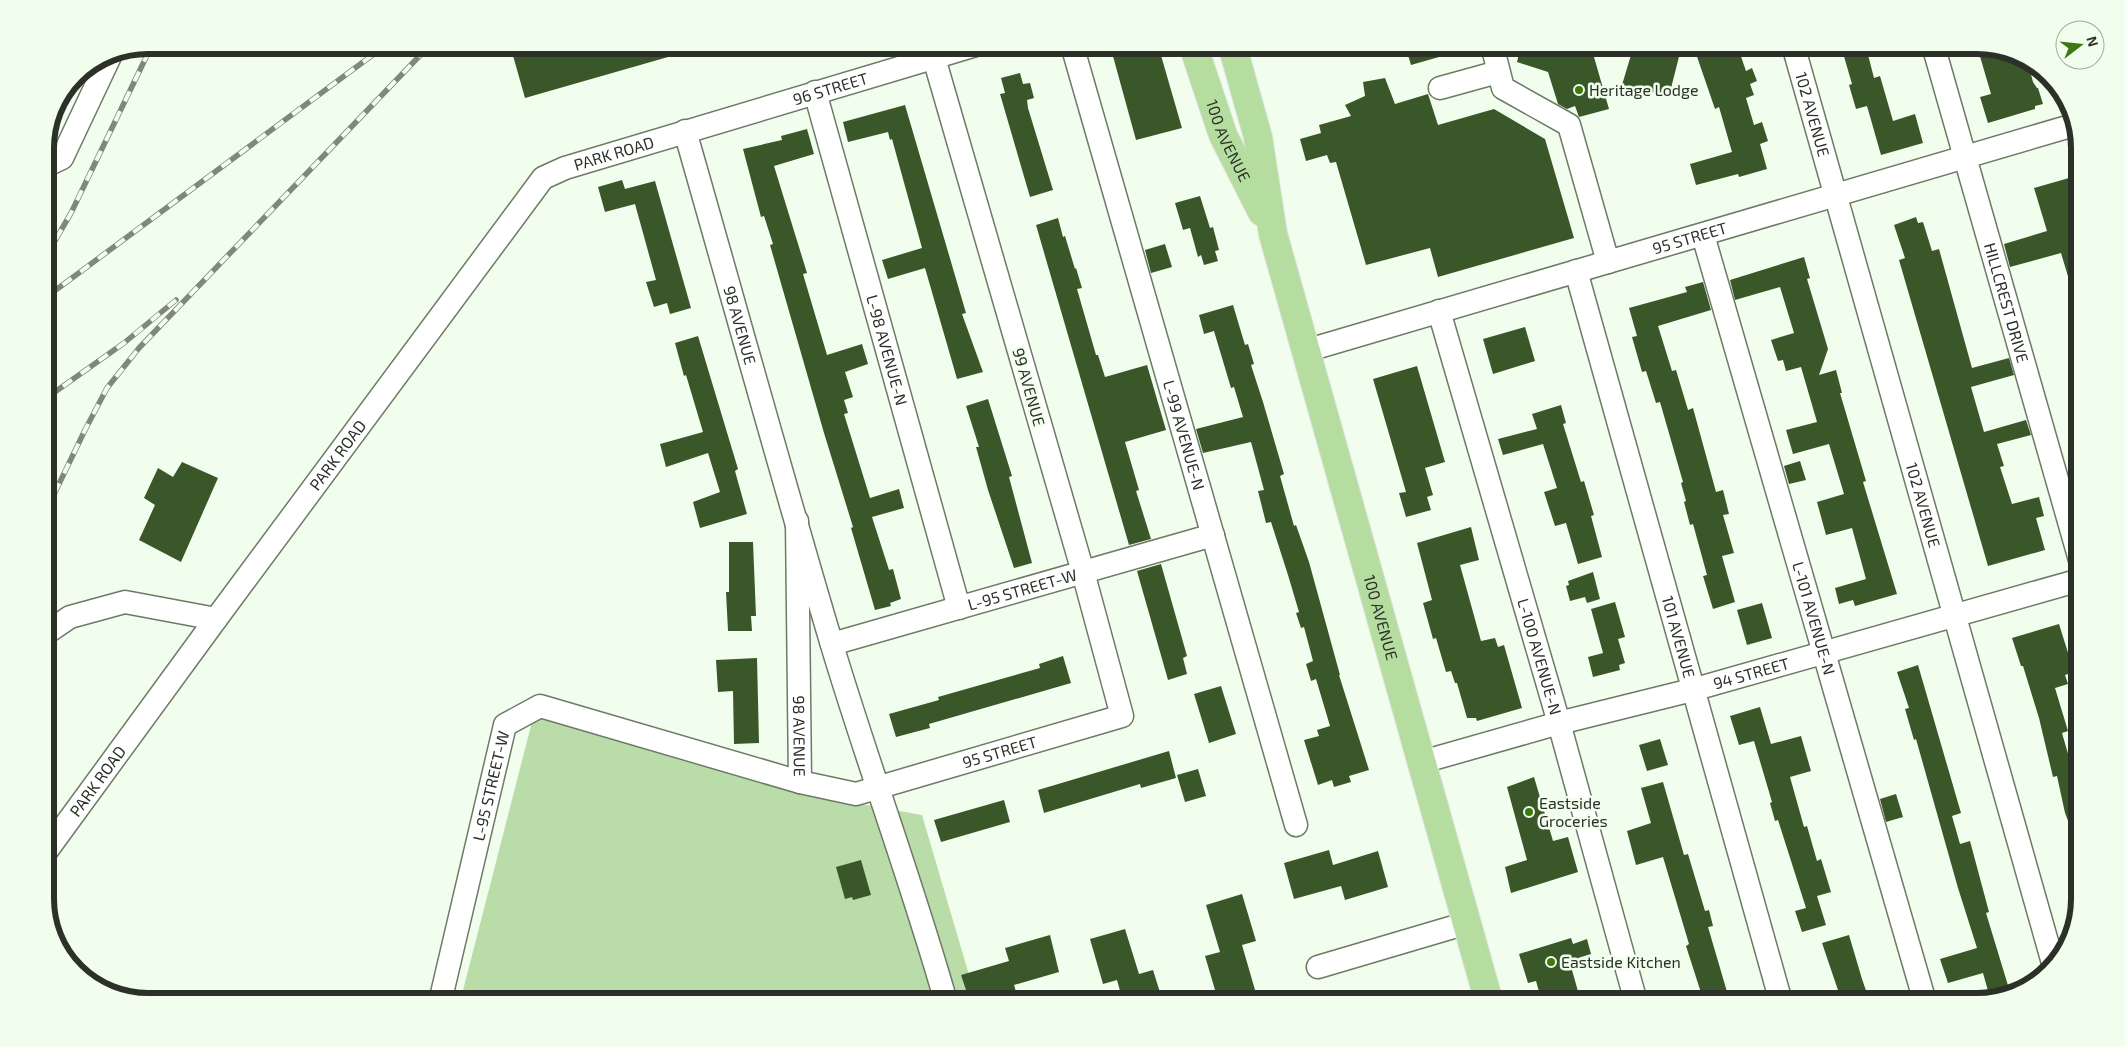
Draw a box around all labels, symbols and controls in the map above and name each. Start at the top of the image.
north arrow [2055,20,2105,70]
text: N [2083,34,2103,48]
street label: 96 STREET [790,68,870,108]
street label: 102 AVENUE [1792,70,1834,159]
place label: Heritage Lodge [1589,80,1698,99]
marker: Heritage Lodge [1573,84,1585,96]
street label: 100 AVENUE [1203,97,1255,185]
street label: PARK ROAD [571,132,656,174]
street label: 95 STREET [1650,218,1729,257]
street label: HILLCREST DRIVE [1981,240,2033,365]
street label: 98 AVENUE [720,284,761,367]
street label: L-98 AVENUE-N [863,292,912,408]
street label: 99 AVENUE [1009,346,1050,428]
street label: L-99 AVENUE-N [1160,378,1209,492]
street label: PARK ROAD [305,416,369,494]
street label: 102 AVENUE [1903,460,1945,549]
street label: L-101 AVENUE-N [1789,559,1840,677]
street label: L-95 STREET-W [965,564,1079,614]
street label: 100 AVENUE [1360,572,1402,662]
street label: 101 AVENUE [1659,593,1700,680]
street label: L-100 AVENUE-N [1514,596,1566,717]
street label: 94 STREET [1711,653,1791,693]
street label: 98 AVENUE [790,695,810,777]
street label: L-95 STREET-W [468,729,512,843]
street label: 95 STREET [960,731,1039,771]
street label: PARK ROAD [65,742,129,820]
place label: Eastside Groceries [1539,793,1608,830]
marker: Eastside Groceries [1523,806,1535,818]
place label: Eastside Kitchen [1561,952,1681,971]
marker: Eastside Kitchen [1545,956,1557,968]

